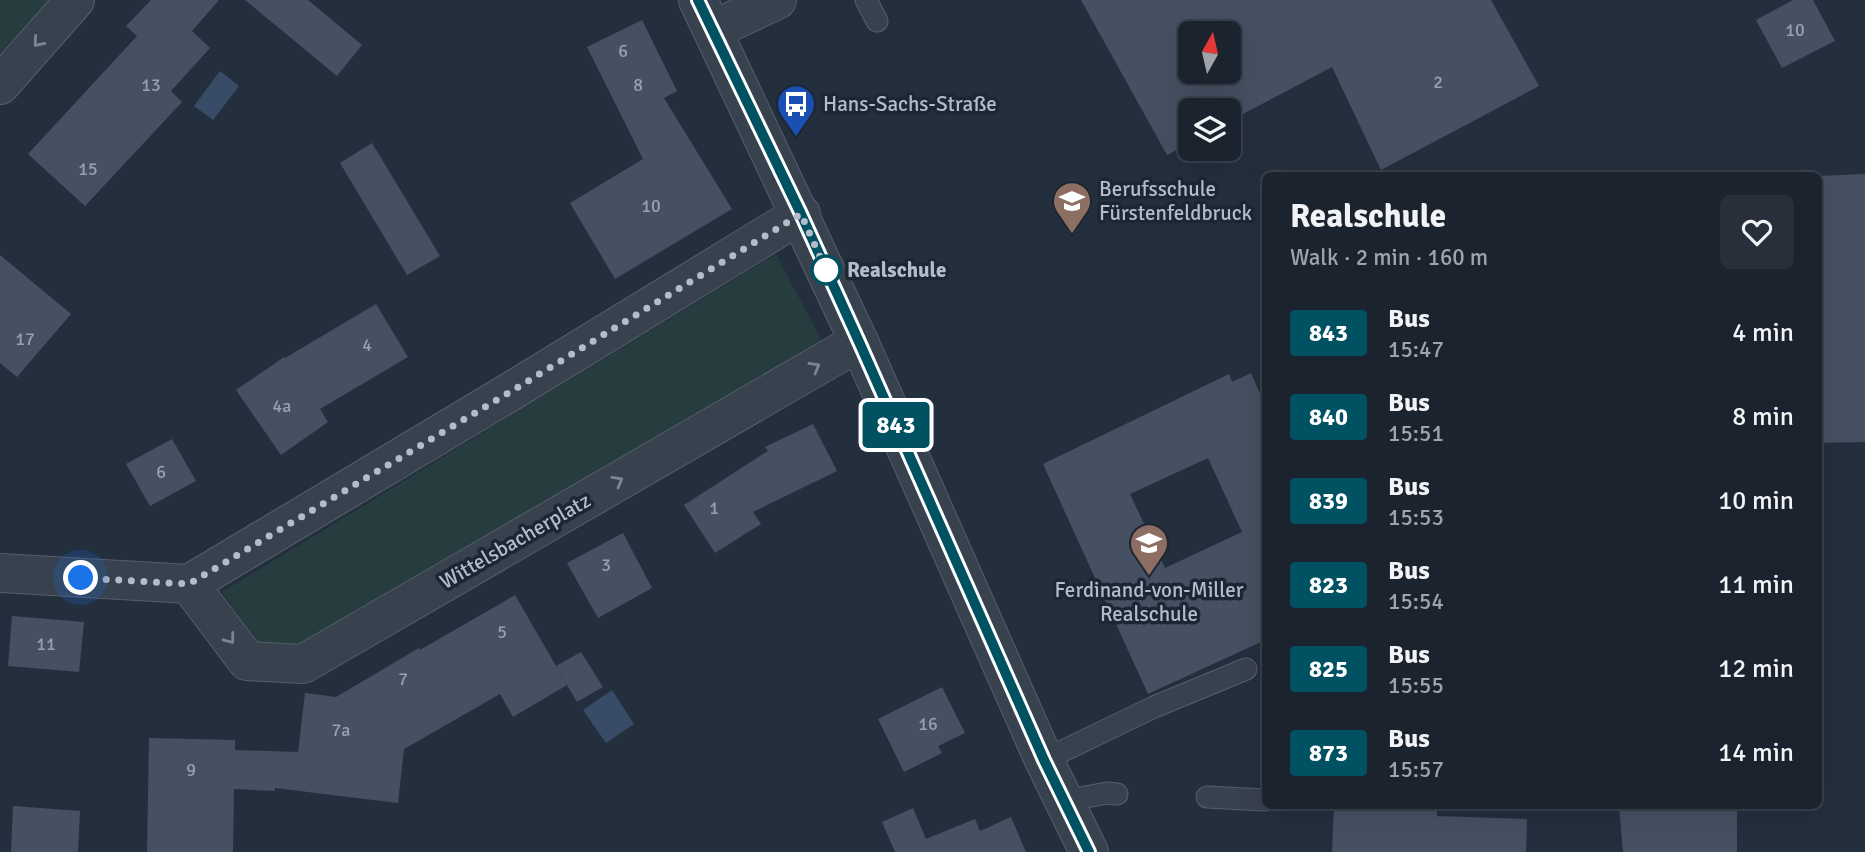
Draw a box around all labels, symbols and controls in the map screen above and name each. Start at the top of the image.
house number: 10 [1785,19,1805,41]
north arrow [1178,21,1241,84]
map controls [1178,21,1241,161]
one-way arrow [33,34,46,47]
house number: 6 [618,40,628,62]
house number: 2 [1433,71,1443,93]
house number: 13 [141,74,161,96]
house number: 8 [633,74,643,96]
bus stop icon: Hans-Sachs-Straße [775,83,817,138]
place label: Hans-Sachs-Straße [823,91,997,117]
button: layers [1178,98,1241,161]
house number: 15 [78,158,98,180]
place label: Berufsschule Fürstenfeldbruck [1099,176,1253,226]
school or university icon: Berufsschule Fürstenfeldbruck [1051,180,1093,235]
house number: 10 [641,195,661,217]
button: heart [1720,195,1794,269]
text: Realschule [1290,196,1446,237]
text: Walk · 2 min · 160 m [1290,243,1488,272]
marker: Realschule [811,255,841,285]
place label: Realschule [847,257,946,283]
text: Bus [1388,303,1430,335]
text: 4 min [1732,317,1794,349]
text: 843 [1309,318,1348,348]
house number: 17 [15,328,35,350]
house number: 4 [362,334,372,356]
text: 15:47 [1388,335,1444,364]
one-way arrow [807,362,820,375]
text: Bus [1388,387,1430,419]
house number: 4a [273,395,291,417]
text: 8 min [1732,401,1794,433]
line badge: 843 [856,402,936,448]
text: 840 [1309,402,1348,432]
text: 843 [877,410,915,440]
text: 15:51 [1388,419,1444,448]
house number: 6 [156,461,166,483]
text: Bus [1388,471,1430,503]
one-way arrow [610,477,623,490]
text: 10 min [1718,485,1794,517]
text: 839 [1309,486,1348,516]
street label: Wittelsbacherplatz [435,487,595,595]
house number: 1 [709,497,719,519]
text: 15:53 [1388,503,1444,532]
school or university icon: Ferdinand-von-Miller Realschule [1128,522,1170,577]
house number: 3 [601,554,611,576]
text: Bus [1388,555,1430,587]
your location [63,560,98,595]
text: 11 min [1718,569,1794,601]
text: 823 [1309,570,1348,600]
place label: Ferdinand-von-Miller Realschule [1055,577,1244,627]
text: 15:54 [1388,587,1444,616]
house number: 5 [497,621,507,643]
one-way arrow [222,631,234,644]
house number: 11 [36,633,56,655]
text: Bus [1388,639,1430,671]
text: 12 min [1718,653,1794,685]
text: 825 [1309,654,1348,684]
house number: 7 [398,668,408,690]
text: 15:55 [1388,671,1444,700]
house number: 16 [918,713,938,735]
house number: 7a [332,719,350,741]
text: Bus [1388,723,1430,755]
text: 14 min [1718,737,1794,769]
text: 873 [1309,738,1348,768]
text: 15:57 [1388,755,1444,784]
house number: 9 [186,759,196,781]

